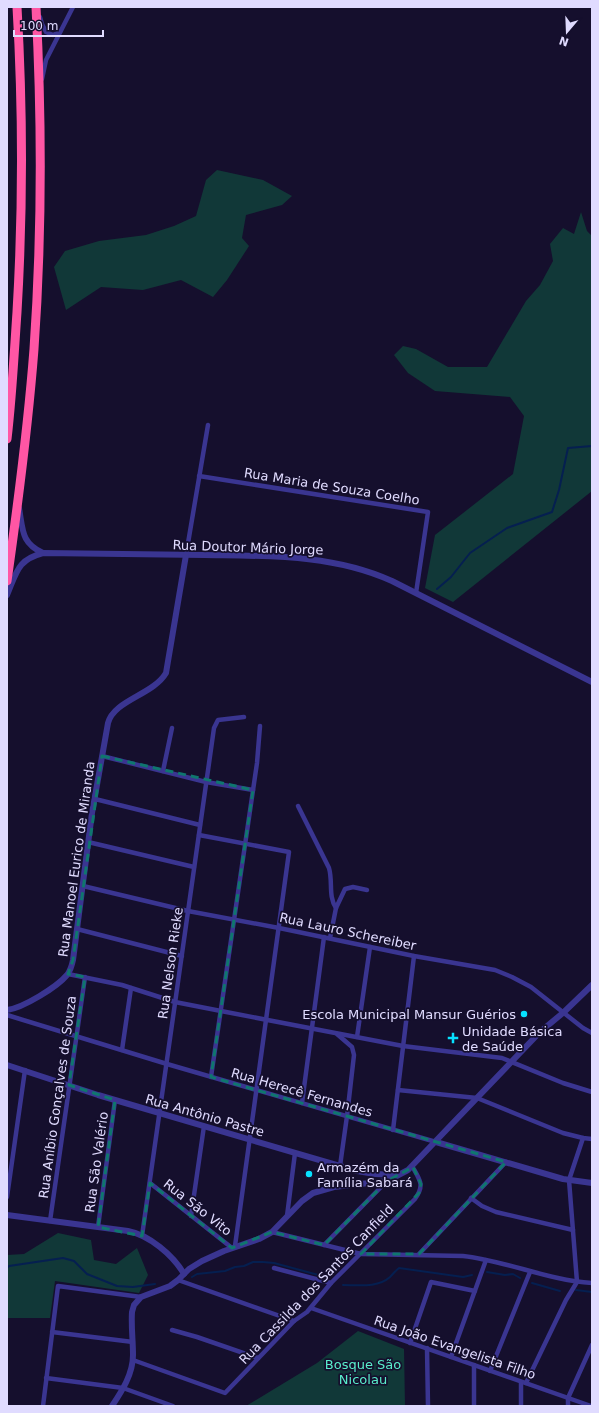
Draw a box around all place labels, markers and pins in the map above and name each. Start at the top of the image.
place label: Escola Municipal Mansur Guérios [302,1007,516,1022]
marker: Escola Municipal Mansur Guérios [519,1009,529,1019]
place label: Unidade Básica de Saúde [462,1024,562,1054]
marker: Unidade Básica de Saúde [447,1032,459,1044]
place label: Armazém da Família Sabará [317,1160,413,1190]
marker: Armazém da Família Sabará [304,1169,314,1179]

